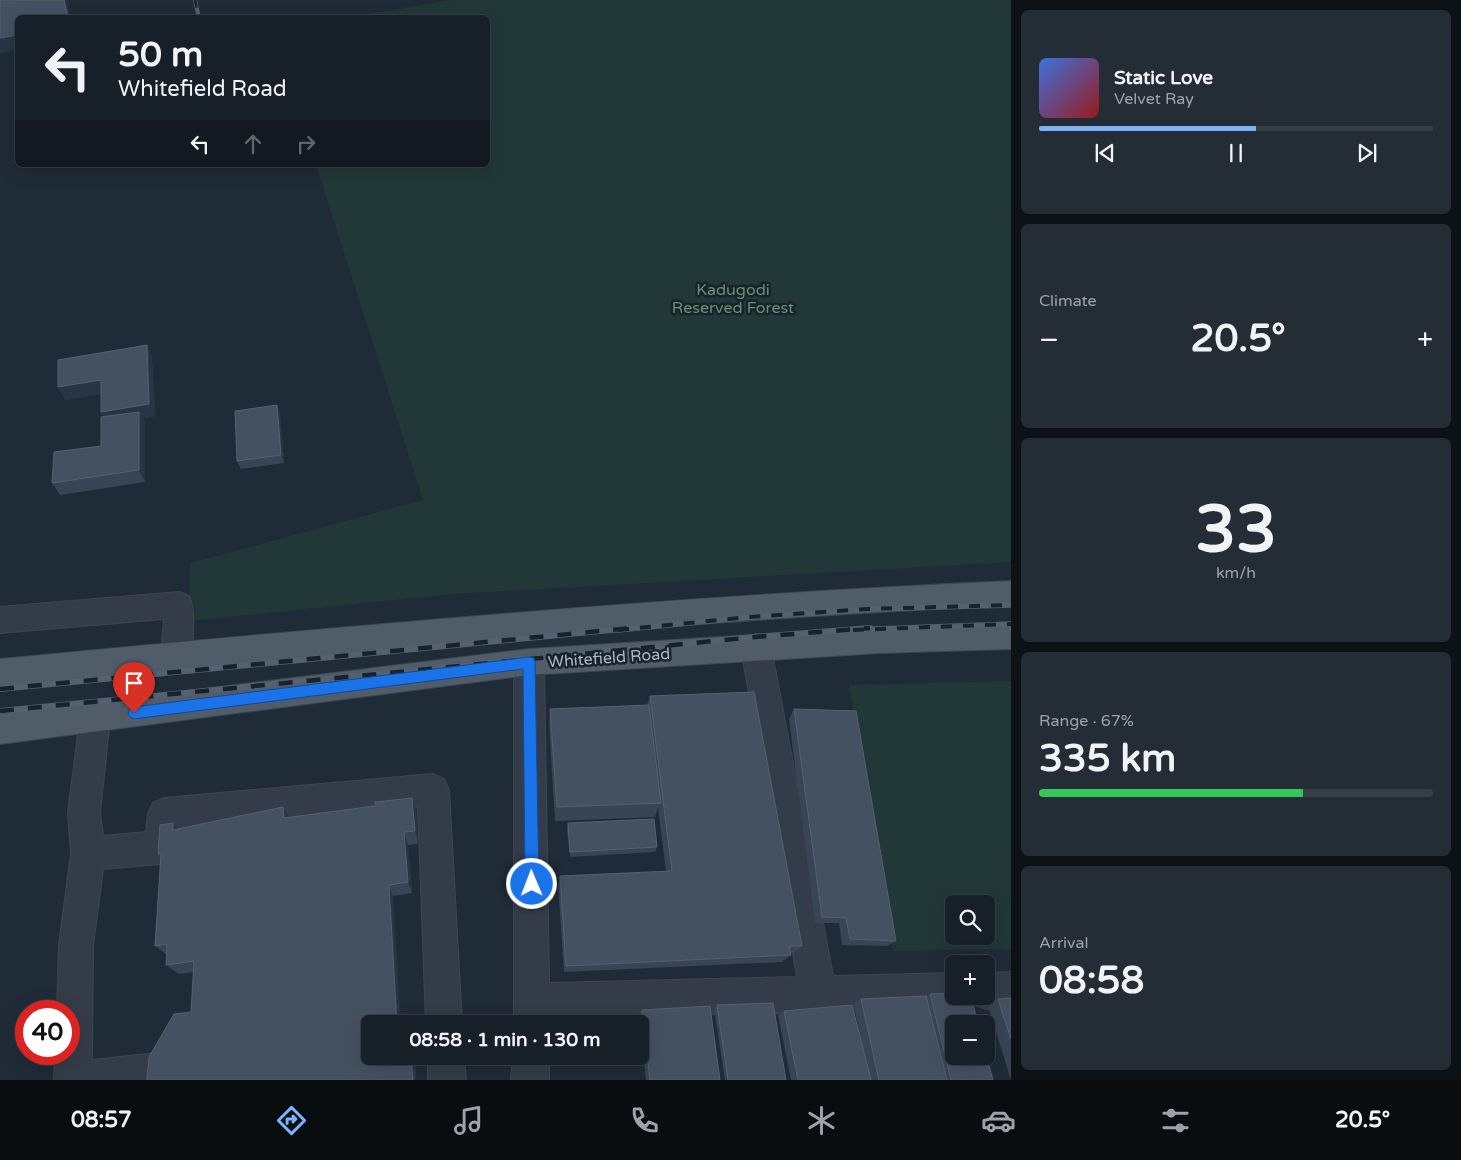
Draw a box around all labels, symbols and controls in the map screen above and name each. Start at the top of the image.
text: 50 m [118,34,203,76]
icon: left [35,35,100,100]
text: Static Love [1114,67,1213,89]
text: Whitefield Road [118,76,287,102]
text: Velvet Ray [1114,89,1194,109]
icon: left [186,130,214,158]
icon: ahead [239,130,267,158]
icon: right [292,130,320,158]
icon: previous [1091,139,1119,167]
icon: pause [1222,139,1250,167]
icon: next [1353,139,1381,167]
park label: Kadugodi Reserved Forest [672,280,794,318]
text: Climate [1039,291,1097,311]
text: 20.5° [1191,316,1286,362]
text: − [1039,323,1059,357]
text: + [1417,323,1433,357]
text: 33 [1195,491,1277,570]
text: km/h [1216,563,1256,583]
street label: Whitefield Road [547,644,671,672]
pin [113,662,155,713]
icon: arrive [120,669,148,697]
text: Range · 67% [1039,711,1134,731]
text: 335 km [1039,736,1176,782]
position arrow [505,857,557,909]
map controls [945,895,995,1065]
button: search [945,895,995,945]
text: Arrival [1039,933,1088,953]
button: + [945,955,995,1005]
text: 08:58 [1039,958,1144,1004]
speed limit sign: 40 [15,1000,80,1065]
button: − [945,1015,995,1065]
text: 08:58 · 1 min · 130 m [409,1029,601,1051]
icon: directions [274,1103,309,1138]
icon: music [451,1103,486,1138]
icon: phone [627,1103,662,1138]
icon: climate [804,1103,839,1138]
icon: car [981,1103,1016,1138]
icon: filters [1158,1103,1193,1138]
text: 08:57 [71,1107,132,1133]
text: 20.5° [1335,1107,1390,1133]

